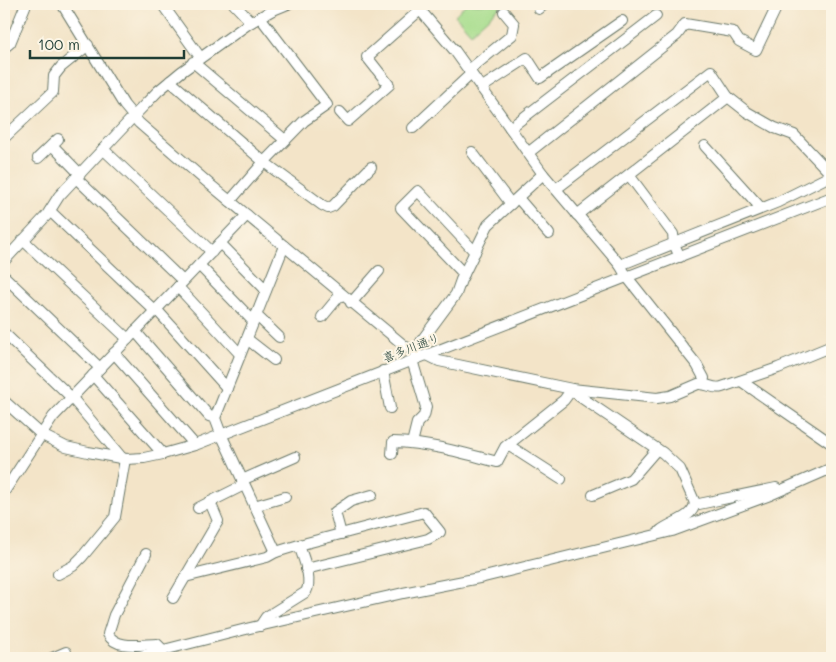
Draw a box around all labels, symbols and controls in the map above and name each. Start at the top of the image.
scale bar [30,28,184,60]
text: 100 m [38,34,80,54]
street label: 喜多川通り [380,329,442,365]

